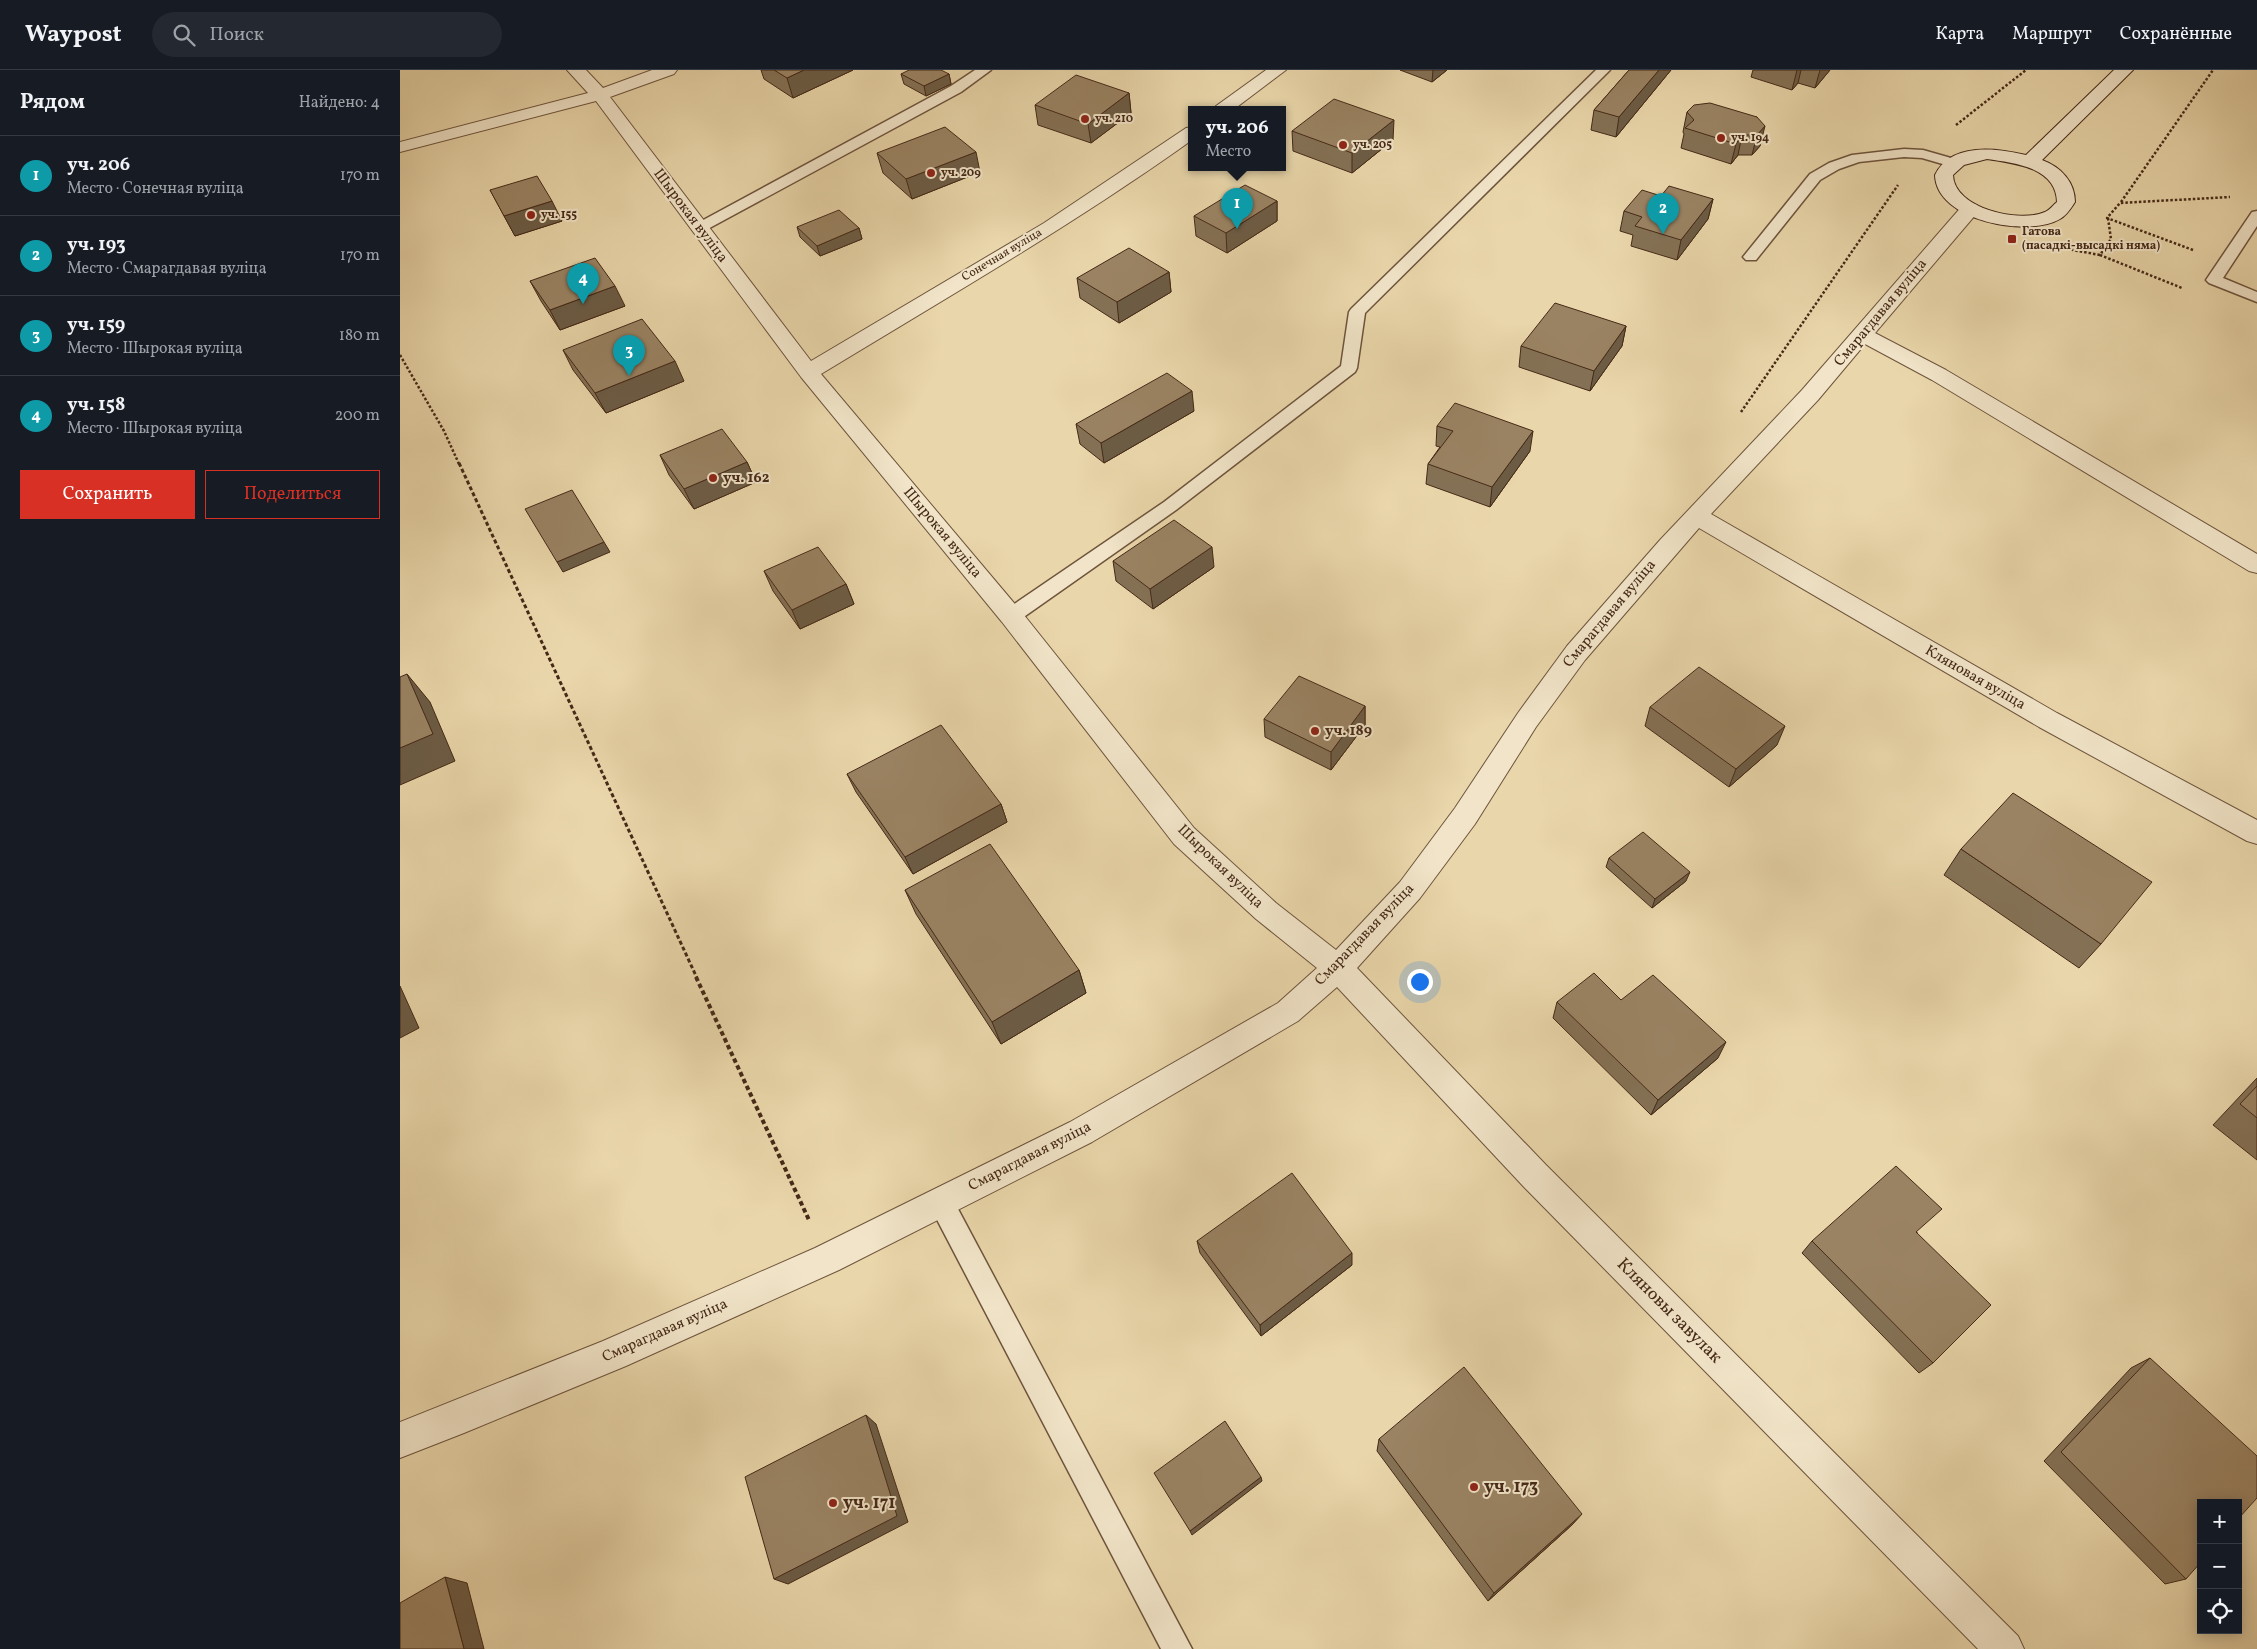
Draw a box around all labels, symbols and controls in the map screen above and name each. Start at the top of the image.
search box [152,12,502,57]
text: Waypost [25,18,122,52]
icon: search [170,21,198,49]
text: Поиск [210,22,264,48]
text: Карта [1935,22,1984,47]
text: Маршрут [2012,22,2092,47]
text: Сохранённые [2120,22,2232,47]
text: Рядом [20,88,85,117]
text: Найдено: 4 [299,92,380,114]
popup [1188,106,1286,171]
place label: уч. 210 [1095,111,1133,127]
marker: уч. 210 [1079,113,1091,125]
text: уч. 206 [1205,115,1269,141]
place label: уч. 194 [1731,130,1769,146]
marker: уч. 194 [1715,132,1727,144]
place label: уч. 205 [1353,137,1392,153]
marker: уч. 205 [1337,139,1349,151]
text: Место [1205,141,1251,163]
text: уч. 206 [67,152,130,178]
text: 1 [33,165,39,187]
text: 170 m [340,165,380,187]
street label: Шырокая вуліца [648,165,732,267]
place label: уч. 209 [941,165,981,181]
marker: уч. 209 [925,167,937,179]
text: Место · Сонечная вуліца [67,178,244,200]
pin: 1 [1221,188,1253,229]
pin: 2 [1647,193,1679,234]
place label: уч. 155 [541,207,577,223]
marker: уч. 155 [525,209,537,221]
place label: Гатова (пасадкі-высадкі няма) [2022,224,2160,254]
street label: Сонечная вуліца [959,225,1045,285]
text: уч. 193 [67,232,126,258]
marker: Гатова (пасадкі-высадкі няма) [2006,233,2018,245]
text: 2 [32,245,40,267]
text: 170 m [340,245,380,267]
street label: Смарагдавая вуліца [1829,254,1933,372]
text: Место · Смарагдавая вуліца [67,258,267,280]
pin: 4 [567,263,599,304]
text: уч. 159 [67,312,125,338]
text: 3 [32,325,40,347]
text: 180 m [339,325,380,347]
pin: 3 [613,335,645,376]
text: Место · Шырокая вуліца [67,338,243,360]
text: уч. 158 [67,392,125,418]
text: 4 [31,405,41,427]
text: 200 m [335,405,380,427]
text: Место · Шырокая вуліца [67,418,243,440]
place label: уч. 162 [723,468,770,489]
button: Сохранить [20,470,195,519]
button: Поделиться [205,470,380,519]
marker: уч. 162 [707,472,719,484]
street label: Шырокая вуліца [898,483,986,583]
street label: Смарагдавая вуліца [1558,555,1662,673]
street label: Кляновая вуліца [1921,641,2029,715]
place label: уч. 189 [1325,721,1372,742]
marker: уч. 189 [1309,725,1321,737]
street label: Шырокая вуліца [1172,820,1268,914]
street label: Смарагдавая вуліца [1310,879,1420,991]
your location [1407,969,1433,995]
street label: Смарагдавая вуліца [965,1117,1095,1197]
street label: Кляновы завулак [1611,1253,1728,1370]
street label: Смарагдавая вуліца [599,1294,731,1368]
place label: уч. 173 [1484,1475,1538,1500]
marker: уч. 173 [1468,1481,1480,1493]
place label: уч. 171 [843,1491,896,1516]
marker: уч. 171 [827,1497,839,1509]
map controls [2197,1499,2242,1634]
button: + [2197,1499,2242,1544]
button: − [2197,1544,2242,1589]
button: locate [2197,1589,2242,1634]

